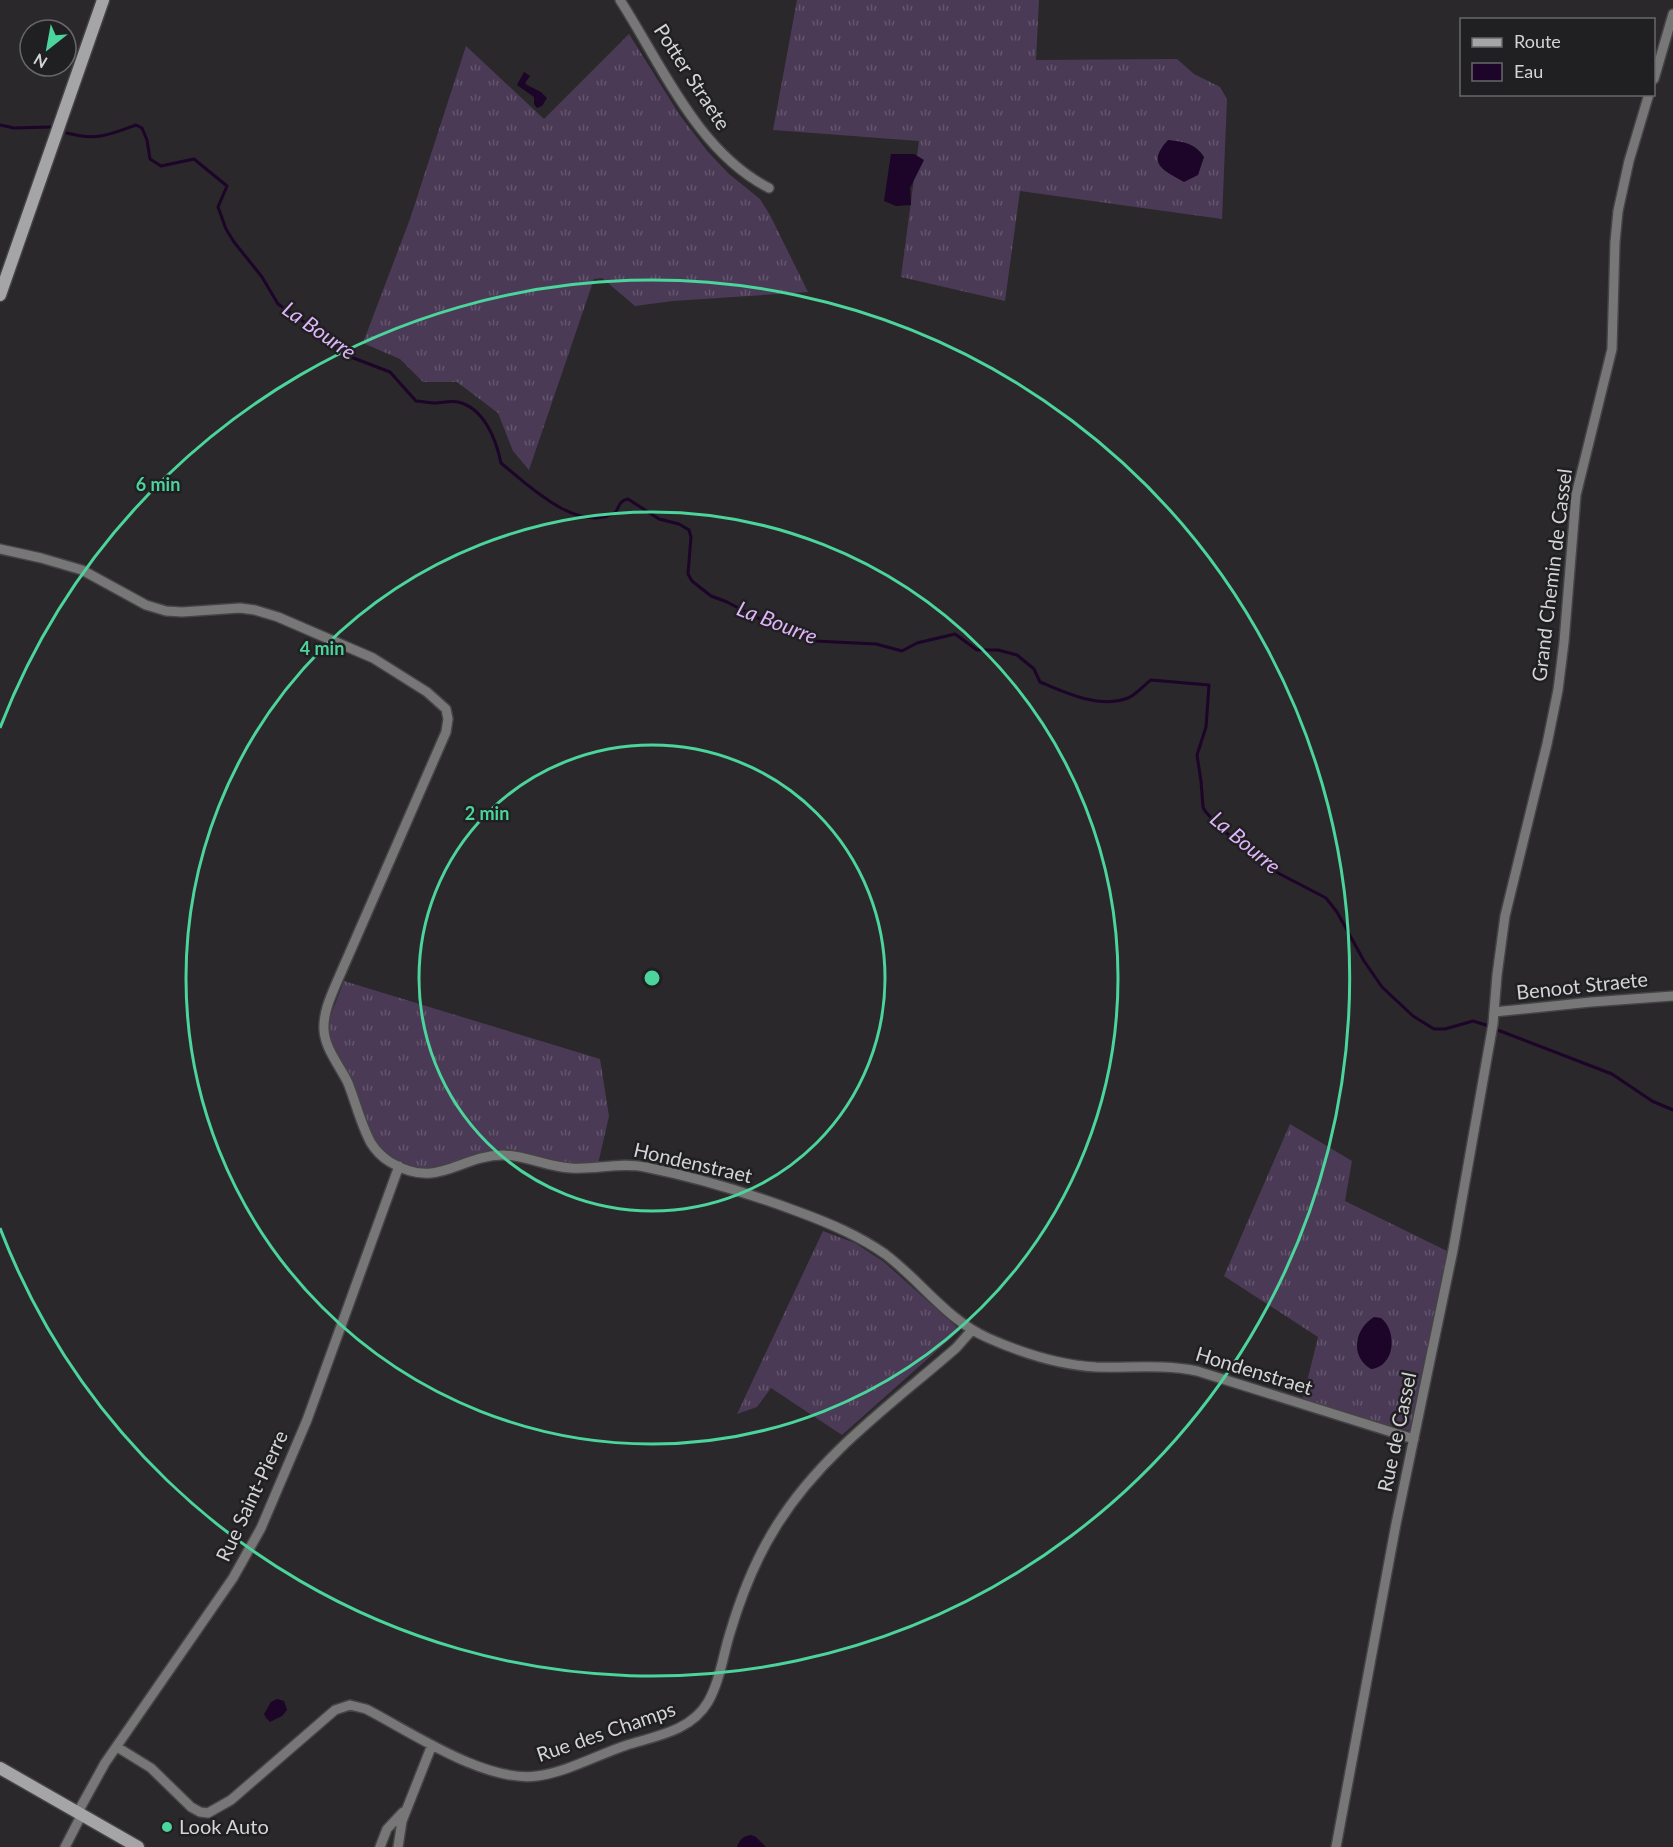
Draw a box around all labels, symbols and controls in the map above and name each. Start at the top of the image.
north arrow [18,18,78,78]
legend [1460,18,1655,96]
street label: Potter Straete [650,19,736,134]
text: Route [1514,30,1561,52]
text: N [30,50,50,73]
text: Eau [1514,60,1543,82]
water label: La Bourre [278,295,361,364]
street label: Grand Chemin de Cassel [1526,467,1576,683]
text: 6 min [136,473,180,495]
water label: La Bourre [734,595,821,648]
text: 4 min [300,637,344,659]
text: 2 min [465,802,509,824]
water label: La Bourre [1206,805,1286,878]
street label: Benoot Straete [1515,966,1649,1004]
centre of rings [642,968,662,988]
street label: Hondenstraet [632,1137,755,1187]
street label: Hondenstraet [1193,1341,1316,1399]
street label: Rue de Cassel [1372,1370,1420,1494]
street label: Rue Saint-Pierre [210,1426,292,1565]
street label: Rue des Champs [533,1696,678,1766]
place label: Look Auto [179,1814,269,1838]
marker: Look Auto [160,1820,174,1834]

